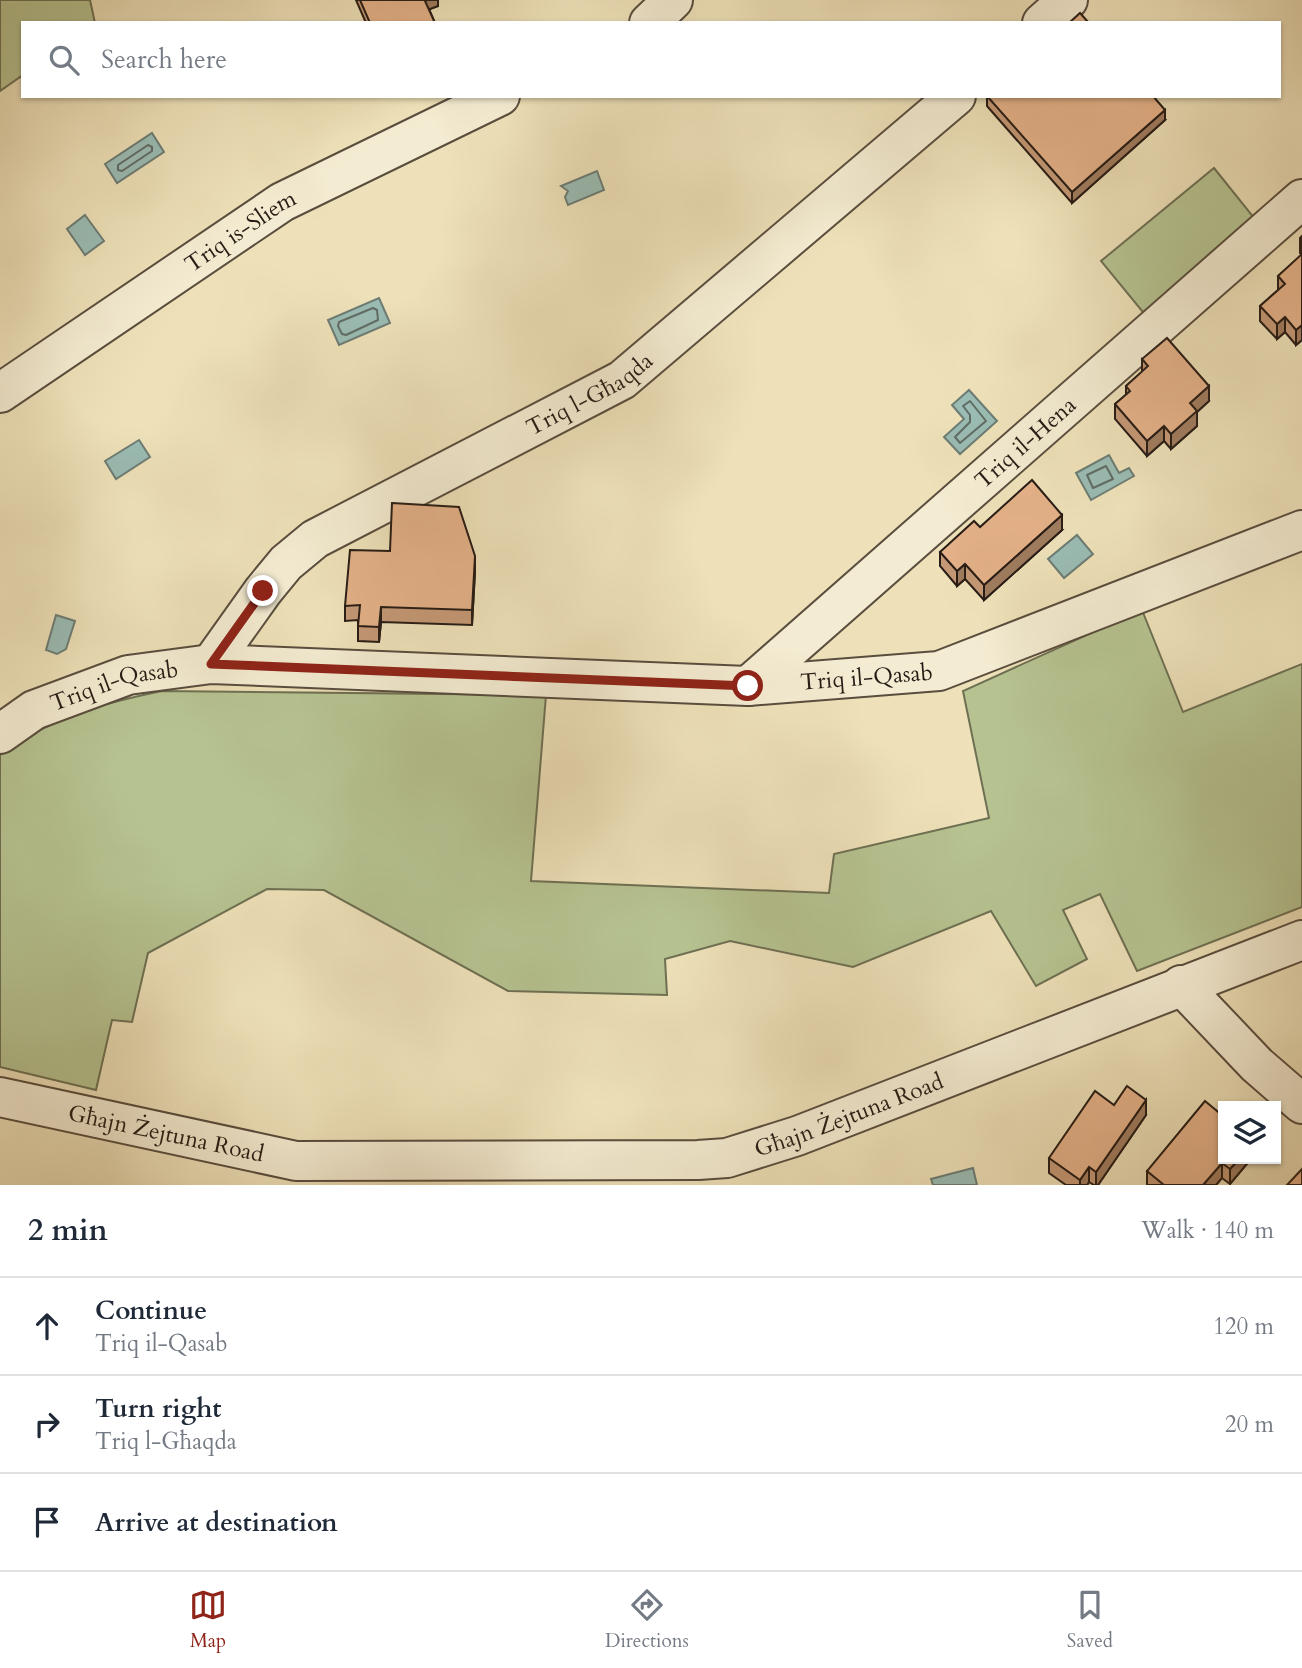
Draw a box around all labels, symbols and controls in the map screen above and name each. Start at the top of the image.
search box [21,21,1281,98]
icon: search [45,41,83,79]
text: Search here [101,42,227,77]
street label: Triq is-Sliem [178,182,302,279]
street label: Triq l-Għaqda [521,345,659,443]
street label: Triq il-Hena [968,389,1083,495]
route end [247,575,278,606]
street label: Triq il-Qasab [46,653,180,718]
street label: Triq il-Qasab [799,656,934,697]
route start [732,670,763,701]
street label: Għajn Żejtuna Road [750,1065,948,1164]
street label: Għajn Żejtuna Road [65,1097,268,1169]
map controls [1218,1101,1281,1164]
button: layers [1218,1101,1281,1164]
text: 2 min [28,1210,108,1251]
text: Walk · 140 m [1141,1215,1274,1246]
text: Continue [95,1293,207,1328]
icon: ahead [28,1307,66,1345]
text: 120 m [1213,1311,1274,1342]
text: Triq il-Qasab [95,1328,228,1359]
text: Turn right [95,1391,222,1426]
icon: right [28,1405,66,1443]
text: 20 m [1225,1409,1274,1440]
text: Triq l-Għaqda [95,1426,237,1457]
icon: arrive [28,1503,66,1541]
text: Arrive at destination [95,1505,338,1540]
tab: Map [189,1586,227,1654]
tab: Directions [605,1586,689,1654]
tab: Saved [1067,1586,1113,1654]

